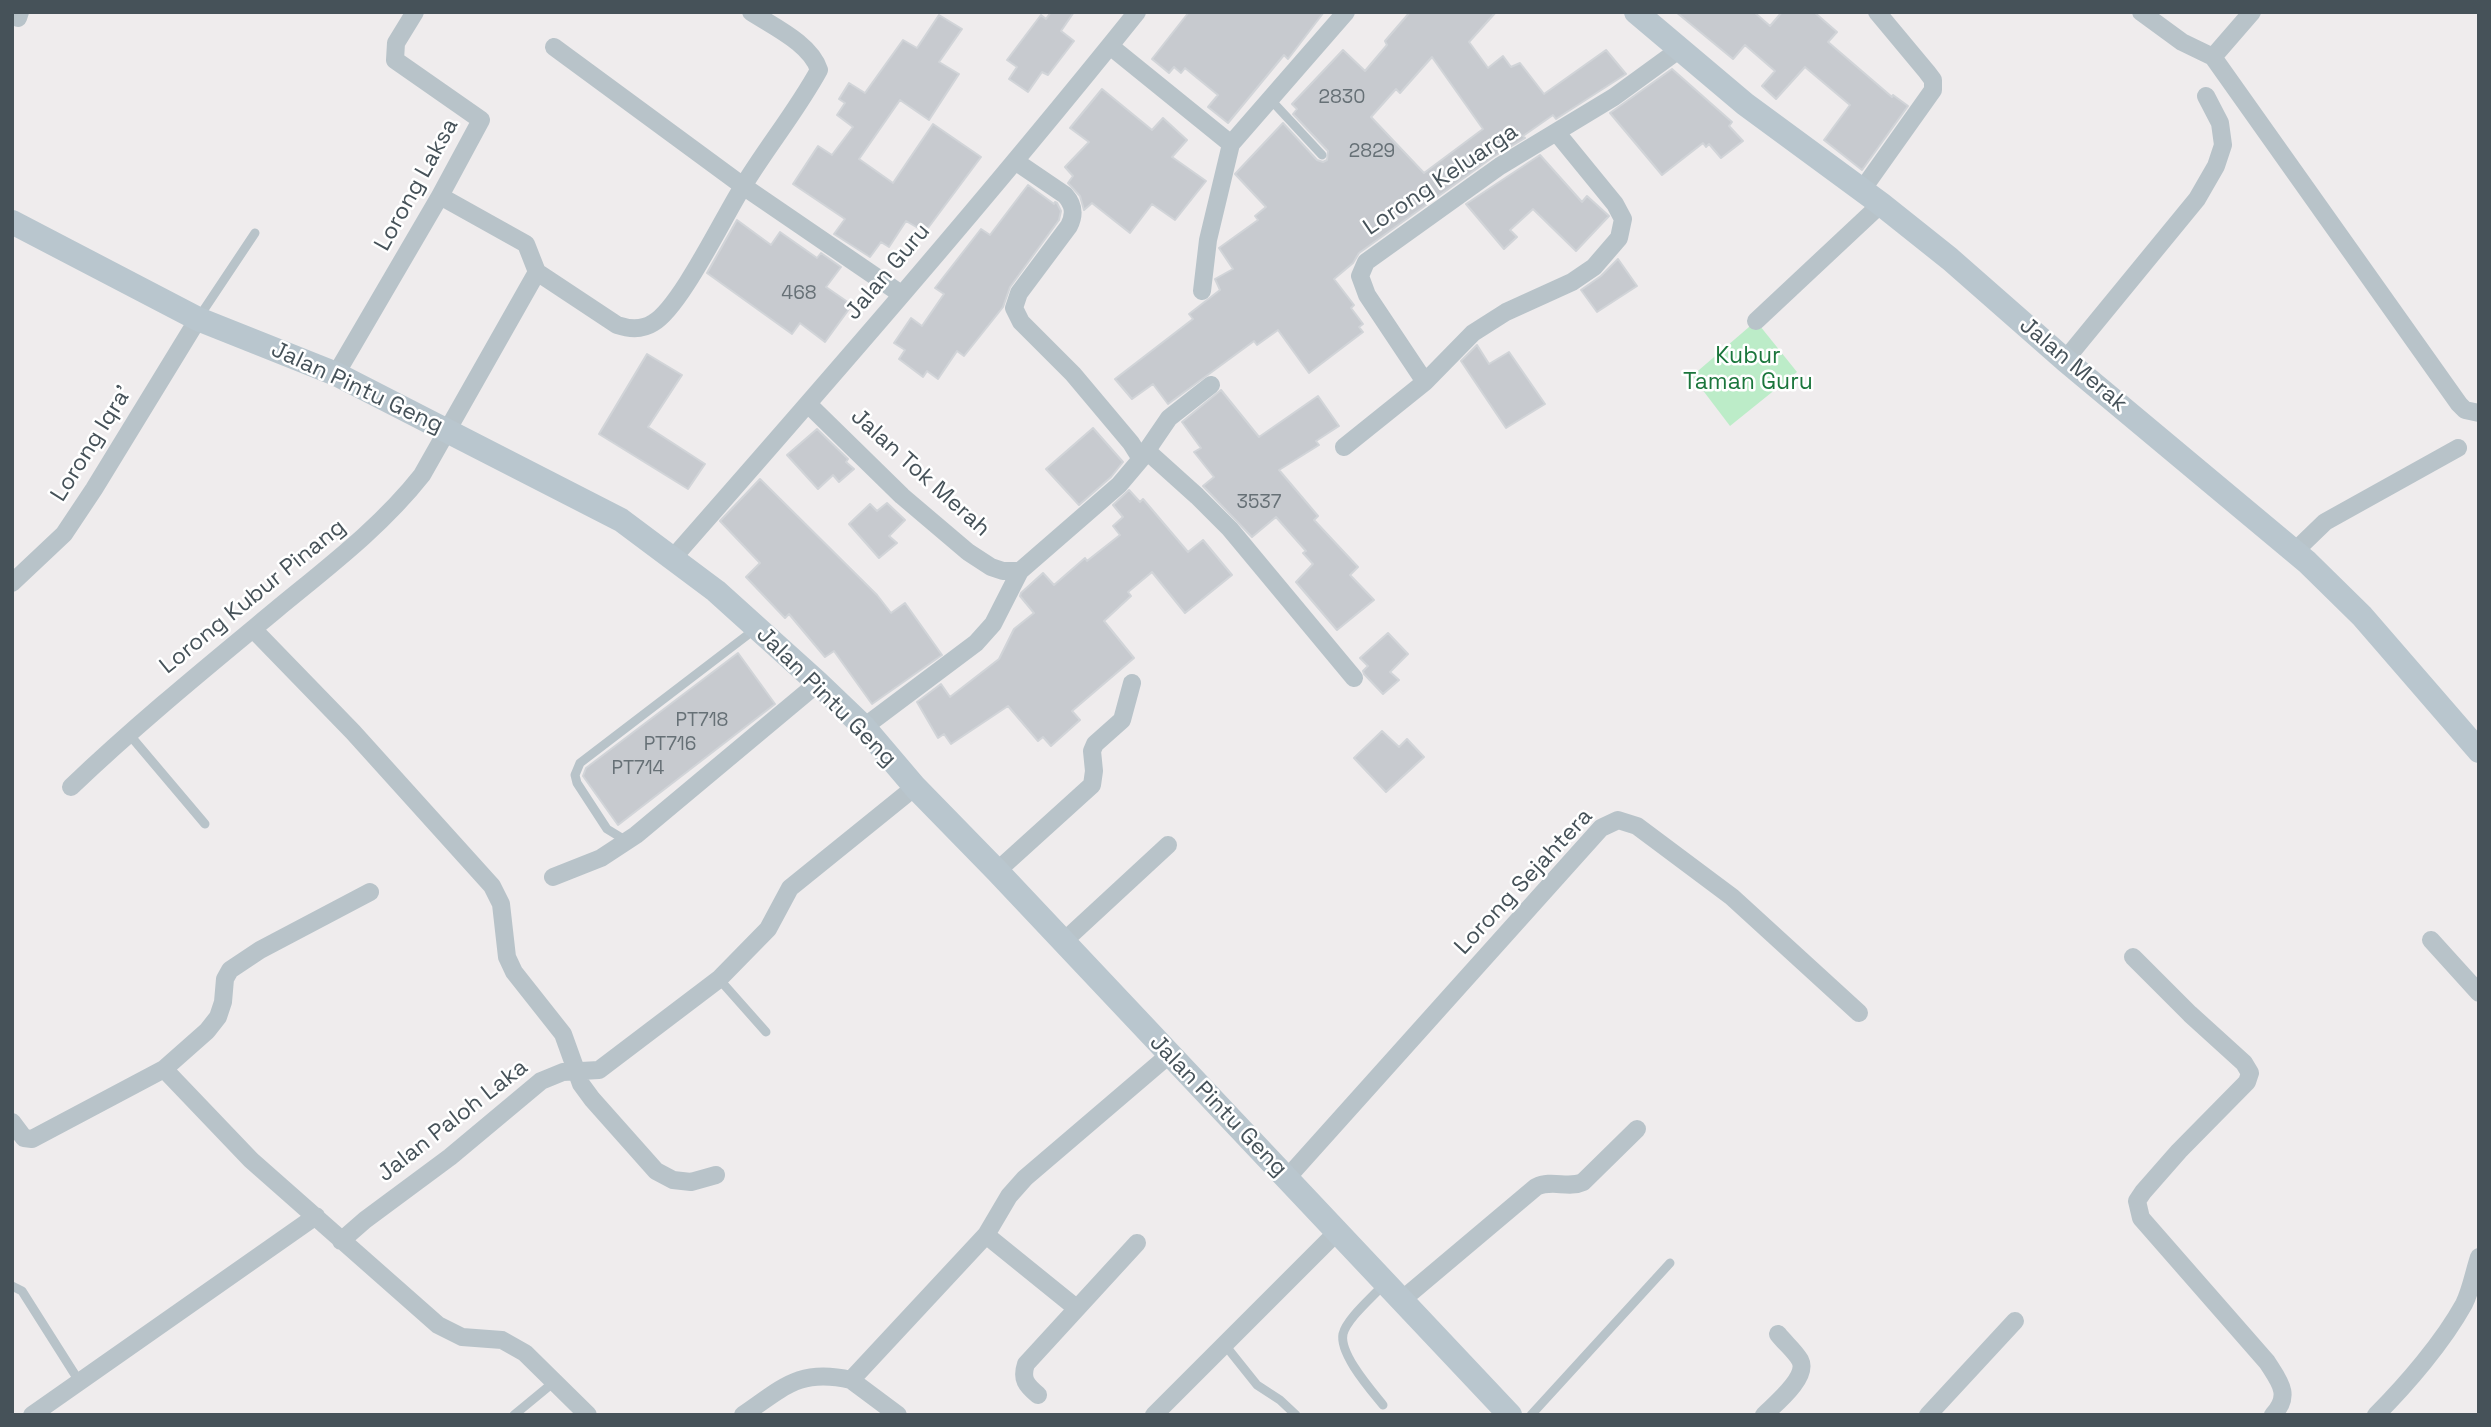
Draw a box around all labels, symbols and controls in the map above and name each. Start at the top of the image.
house number: 2830 [1319,87,1365,109]
street label: Lorong Laksa [369,114,465,256]
street label: Lorong Keluarga [1359,118,1523,242]
house number: 2829 [1349,141,1395,163]
street label: Jalan Guru [840,218,936,326]
house number: 468 [781,283,817,305]
street label: Jalan Merak [2013,312,2133,418]
street label: Jalan Pintu Geng [267,336,447,440]
park label: Kubur Taman Guru [1683,343,1813,397]
street label: Lorong Iqra' [46,381,138,507]
street label: Jalan Tok Merah [845,403,995,543]
house number: 3537 [1236,492,1282,514]
street label: Lorong Kubur Pinang [155,514,351,680]
street label: Jalan Pintu Geng [750,621,902,773]
house number: PT718 [676,710,728,732]
house number: PT716 [644,734,696,756]
house number: PT714 [612,758,664,780]
street label: Lorong Sejahtera [1449,803,1599,961]
street label: Jalan Pintu Geng [1143,1029,1293,1183]
street label: Jalan Paloh Laka [372,1054,534,1188]

